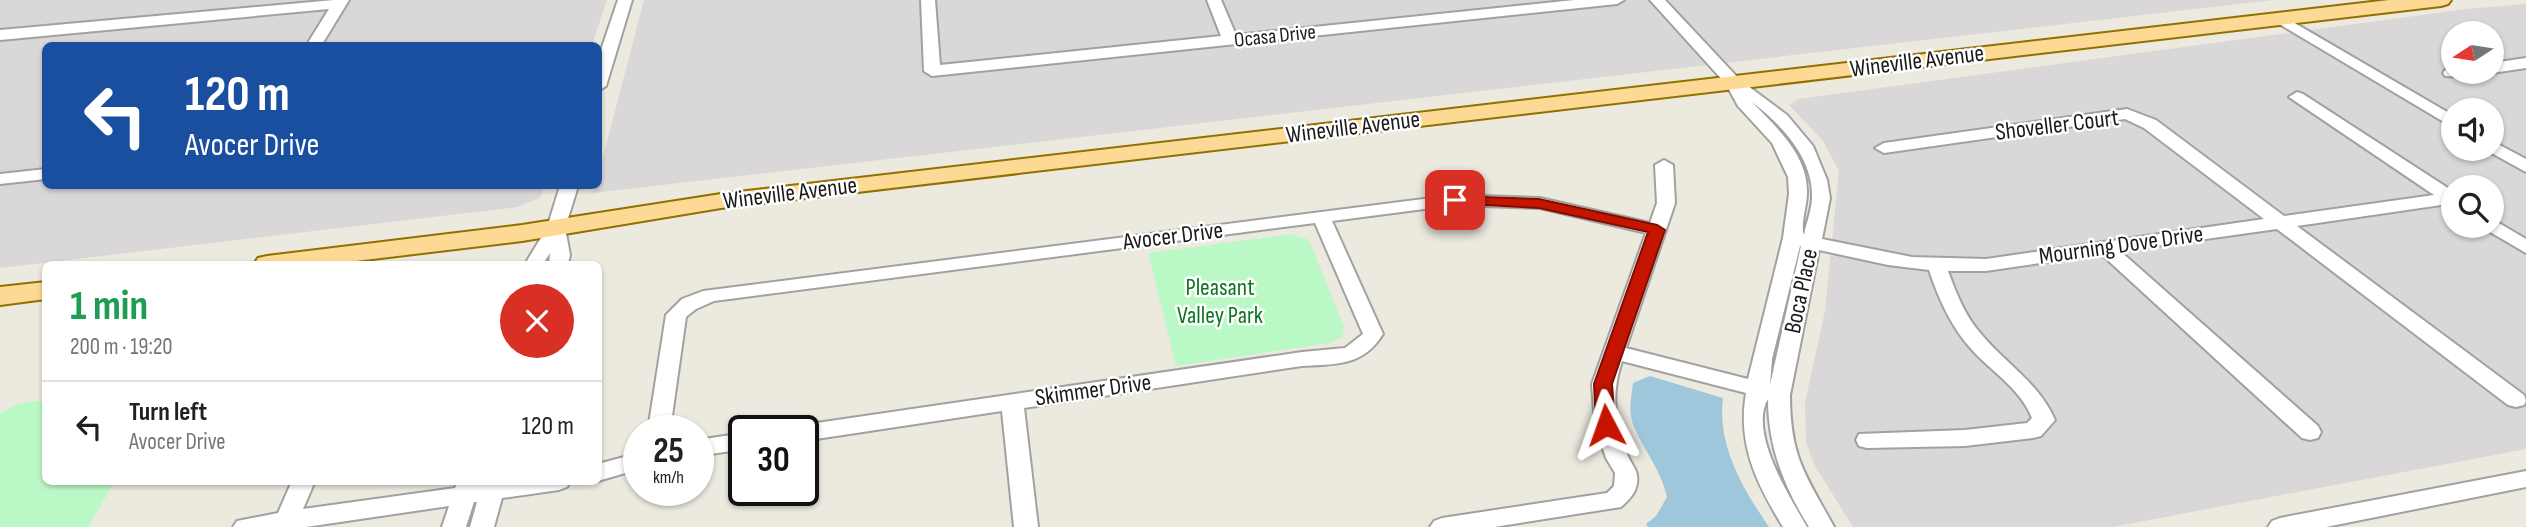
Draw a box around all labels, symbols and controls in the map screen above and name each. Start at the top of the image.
street label: Ocasa Drive [1233,19,1317,53]
north arrow [2441,21,2504,84]
map controls [2441,21,2504,238]
street label: Wineville Avenue [1848,38,1986,84]
text: 120 m [185,66,290,125]
icon: left [70,70,161,161]
button: sound [2441,98,2504,161]
street label: Shoveller Court [1994,103,2120,147]
street label: Wineville Avenue [1284,104,1422,150]
text: Avocer Drive [185,126,319,165]
street label: Wineville Avenue [721,170,859,216]
pin [1425,170,1485,230]
button: search [2441,175,2504,238]
icon: arrive [1436,181,1474,219]
street label: Avocer Drive [1120,215,1225,257]
street label: Mourning Dove Drive [2037,219,2205,271]
street label: Boca Place [1778,246,1824,336]
park label: Pleasant Valley Park [1177,273,1263,330]
text: 1 min [70,281,148,332]
button: close [500,284,574,358]
text: 200 m · 19:20 [70,333,173,361]
street label: Skimmer Drive [1033,368,1153,412]
position arrow [1569,388,1643,462]
text: Turn left [129,397,207,428]
icon: left [70,408,108,446]
text: 120 m [521,411,574,442]
speed limit sign: 30 [728,415,819,506]
text: Avocer Drive [129,428,226,456]
text: 25 [653,430,684,473]
text: km/h [653,467,684,488]

